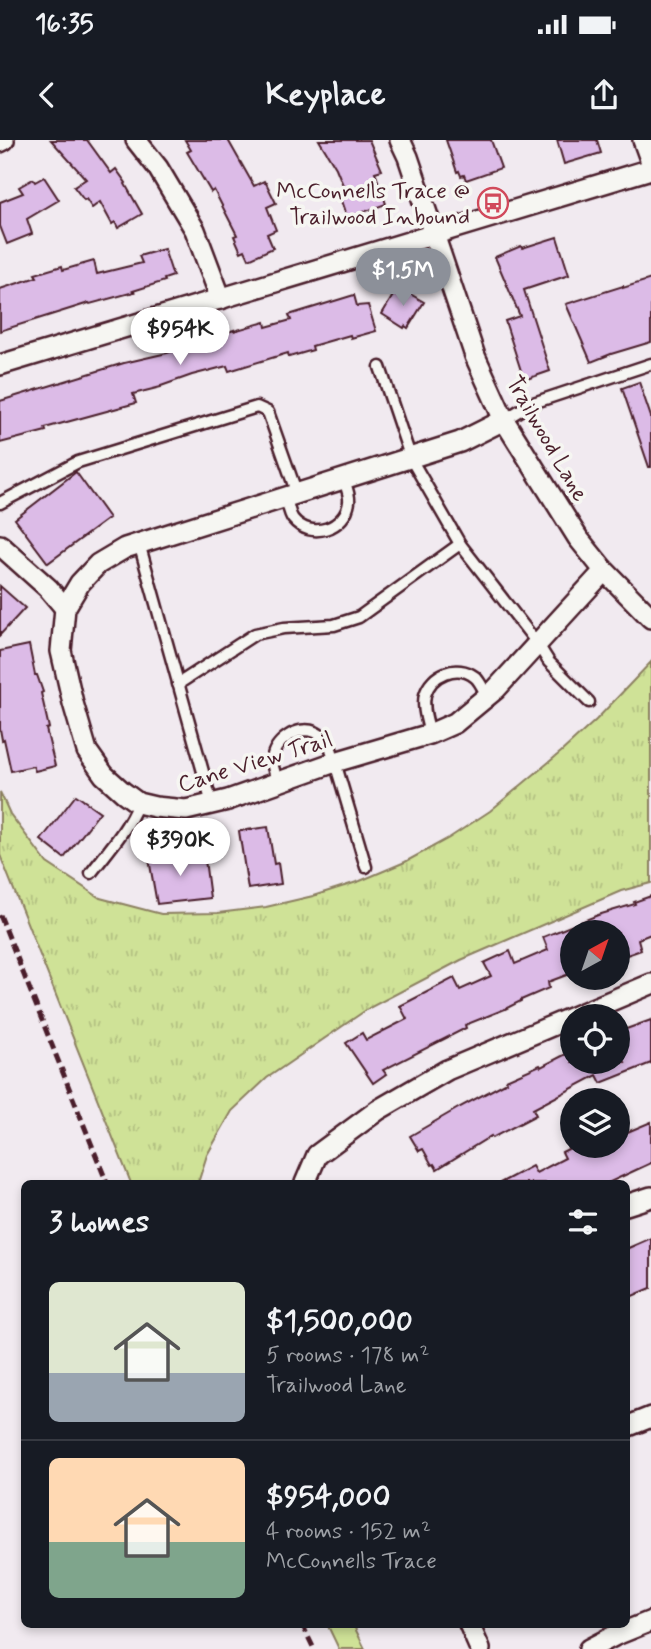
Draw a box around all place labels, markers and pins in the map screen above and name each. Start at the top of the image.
place label: McConnells Trace @ Trailwood Inbound [276,177,470,233]
bus stop icon: McConnells Trace @ Trailwood Inbound [476,186,510,220]
pin: $1.5M [354,248,452,308]
pin: $954K [131,308,229,367]
pin: $390K [131,818,229,878]

